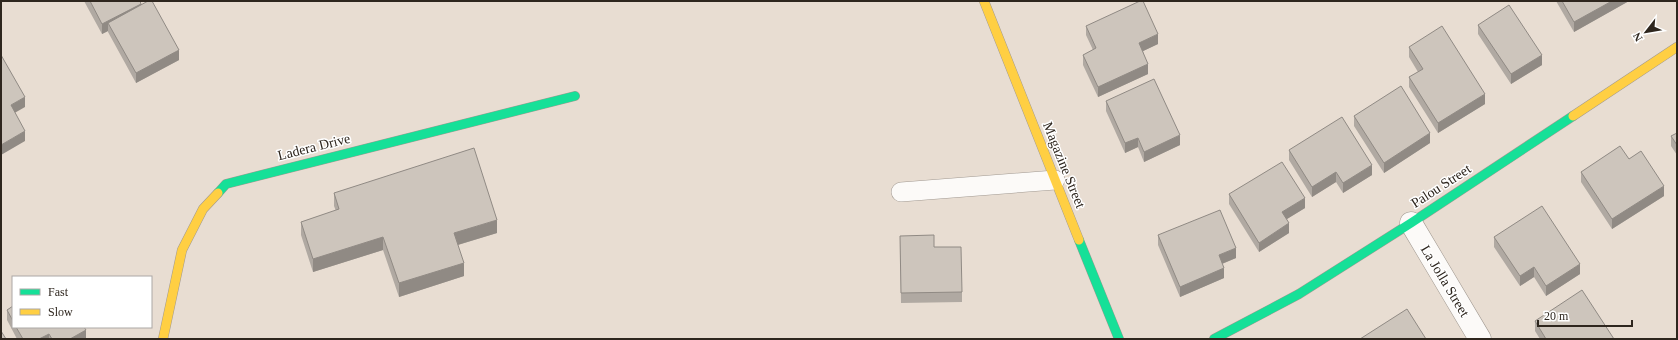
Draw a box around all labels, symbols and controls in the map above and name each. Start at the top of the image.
north arrow [1626,12,1666,52]
text: N [1630,31,1645,44]
street label: Magazine Street [1040,120,1088,210]
street label: Ladera Drive [276,131,352,163]
street label: Palou Street [1408,161,1474,211]
street label: La Jolla Street [1418,242,1472,320]
legend [12,276,152,328]
text: Fast [48,285,69,299]
scale bar [1538,302,1632,328]
text: Slow [48,305,73,319]
text: 20 m [1544,309,1569,323]

